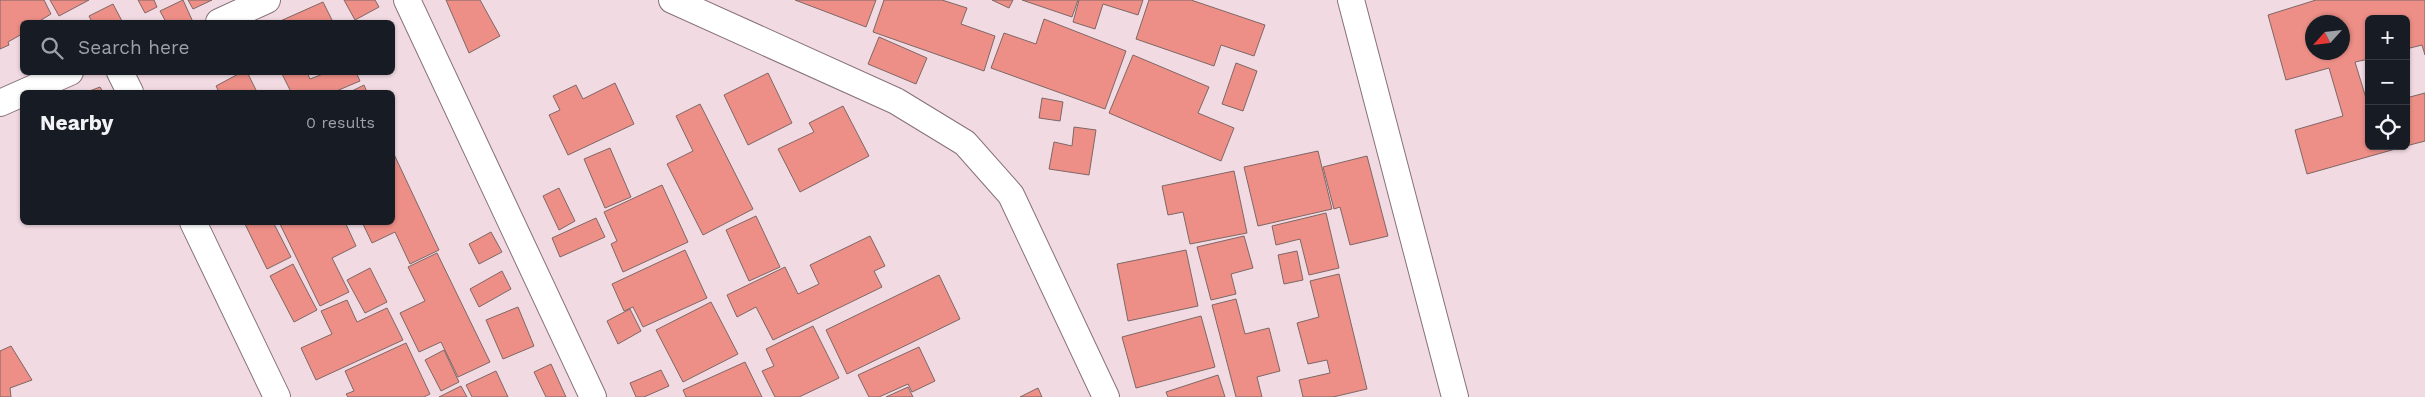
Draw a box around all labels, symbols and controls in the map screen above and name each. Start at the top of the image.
north arrow [2305,15,2350,60]
map controls [2365,15,2410,150]
button: + [2365,15,2410,60]
search box [20,20,395,75]
icon: search [38,34,66,62]
text: Search here [78,36,189,59]
button: − [2365,60,2410,105]
button: locate [2365,105,2410,150]
text: Nearby [40,110,113,135]
text: 0 results [306,113,375,132]

